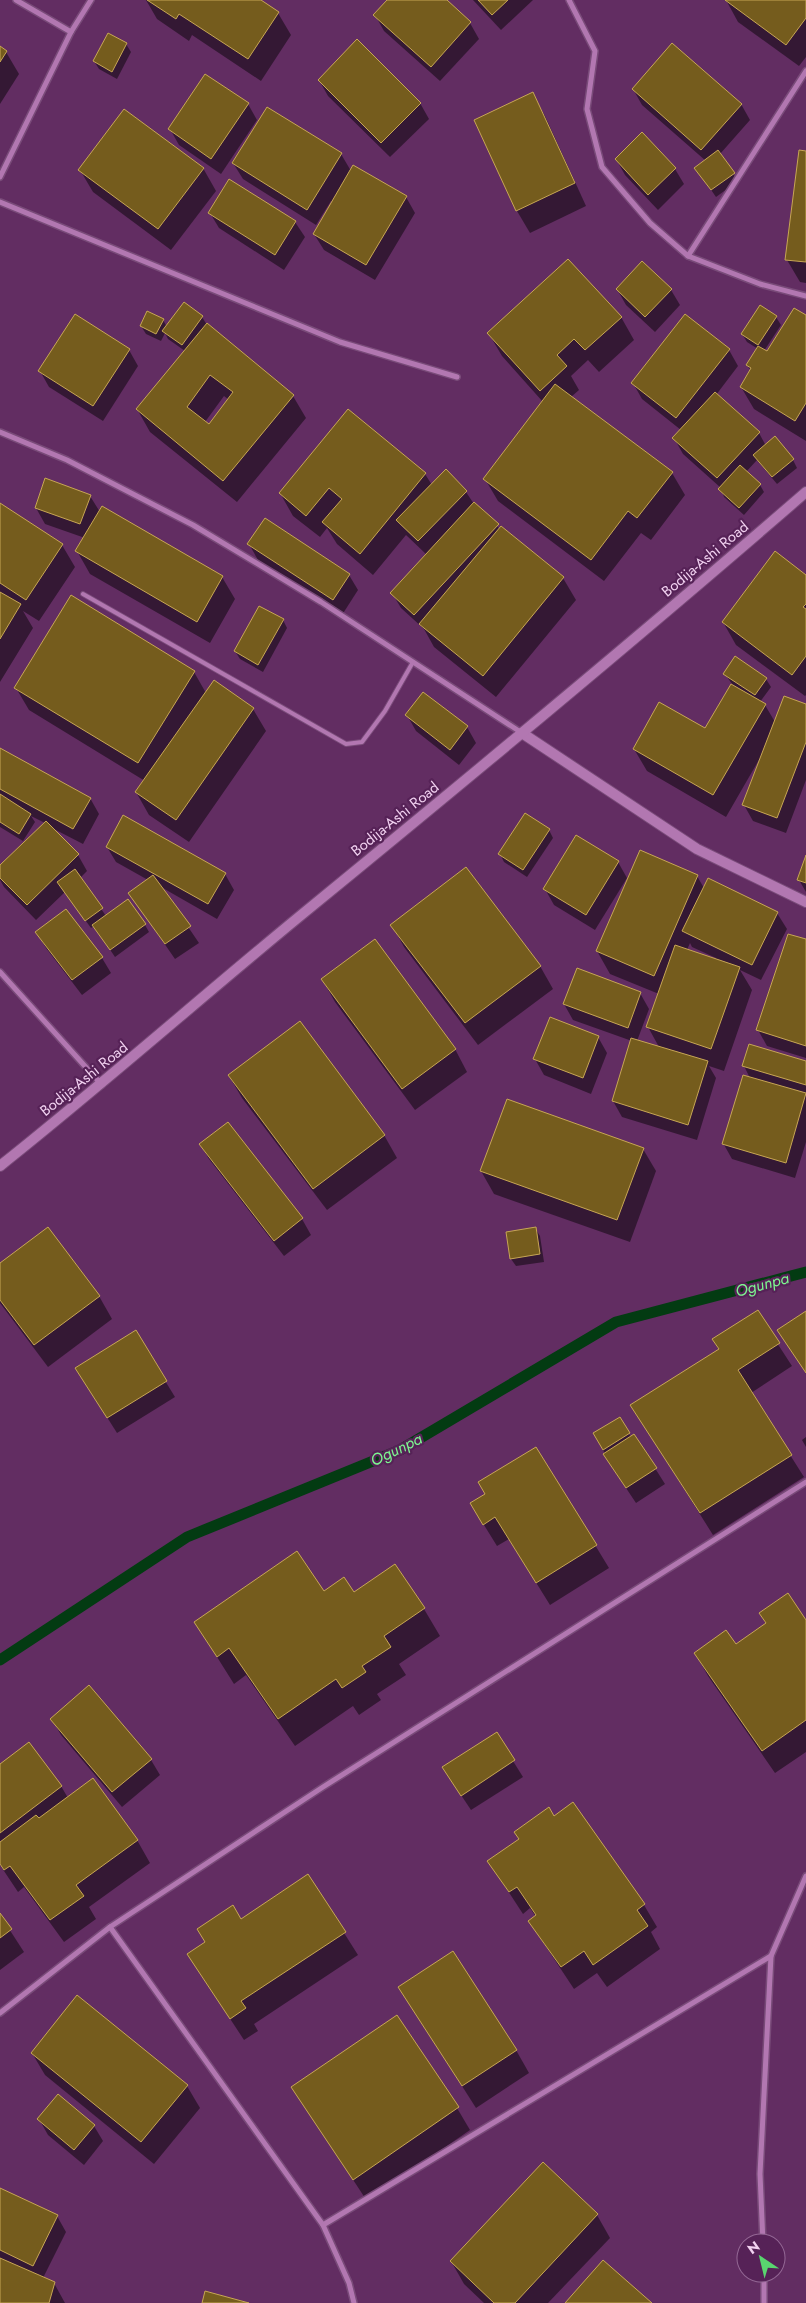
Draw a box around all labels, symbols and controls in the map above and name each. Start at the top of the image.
street label: Bodija-Ashi Road [657,516,753,602]
street label: Bodija-Ashi Road [346,777,444,861]
street label: Bodija-Ashi Road [35,1037,133,1121]
water label: Ogunpa [733,1266,792,1303]
water label: Ogunpa [366,1427,426,1472]
north arrow [736,2233,786,2283]
text: N [743,2236,764,2259]

